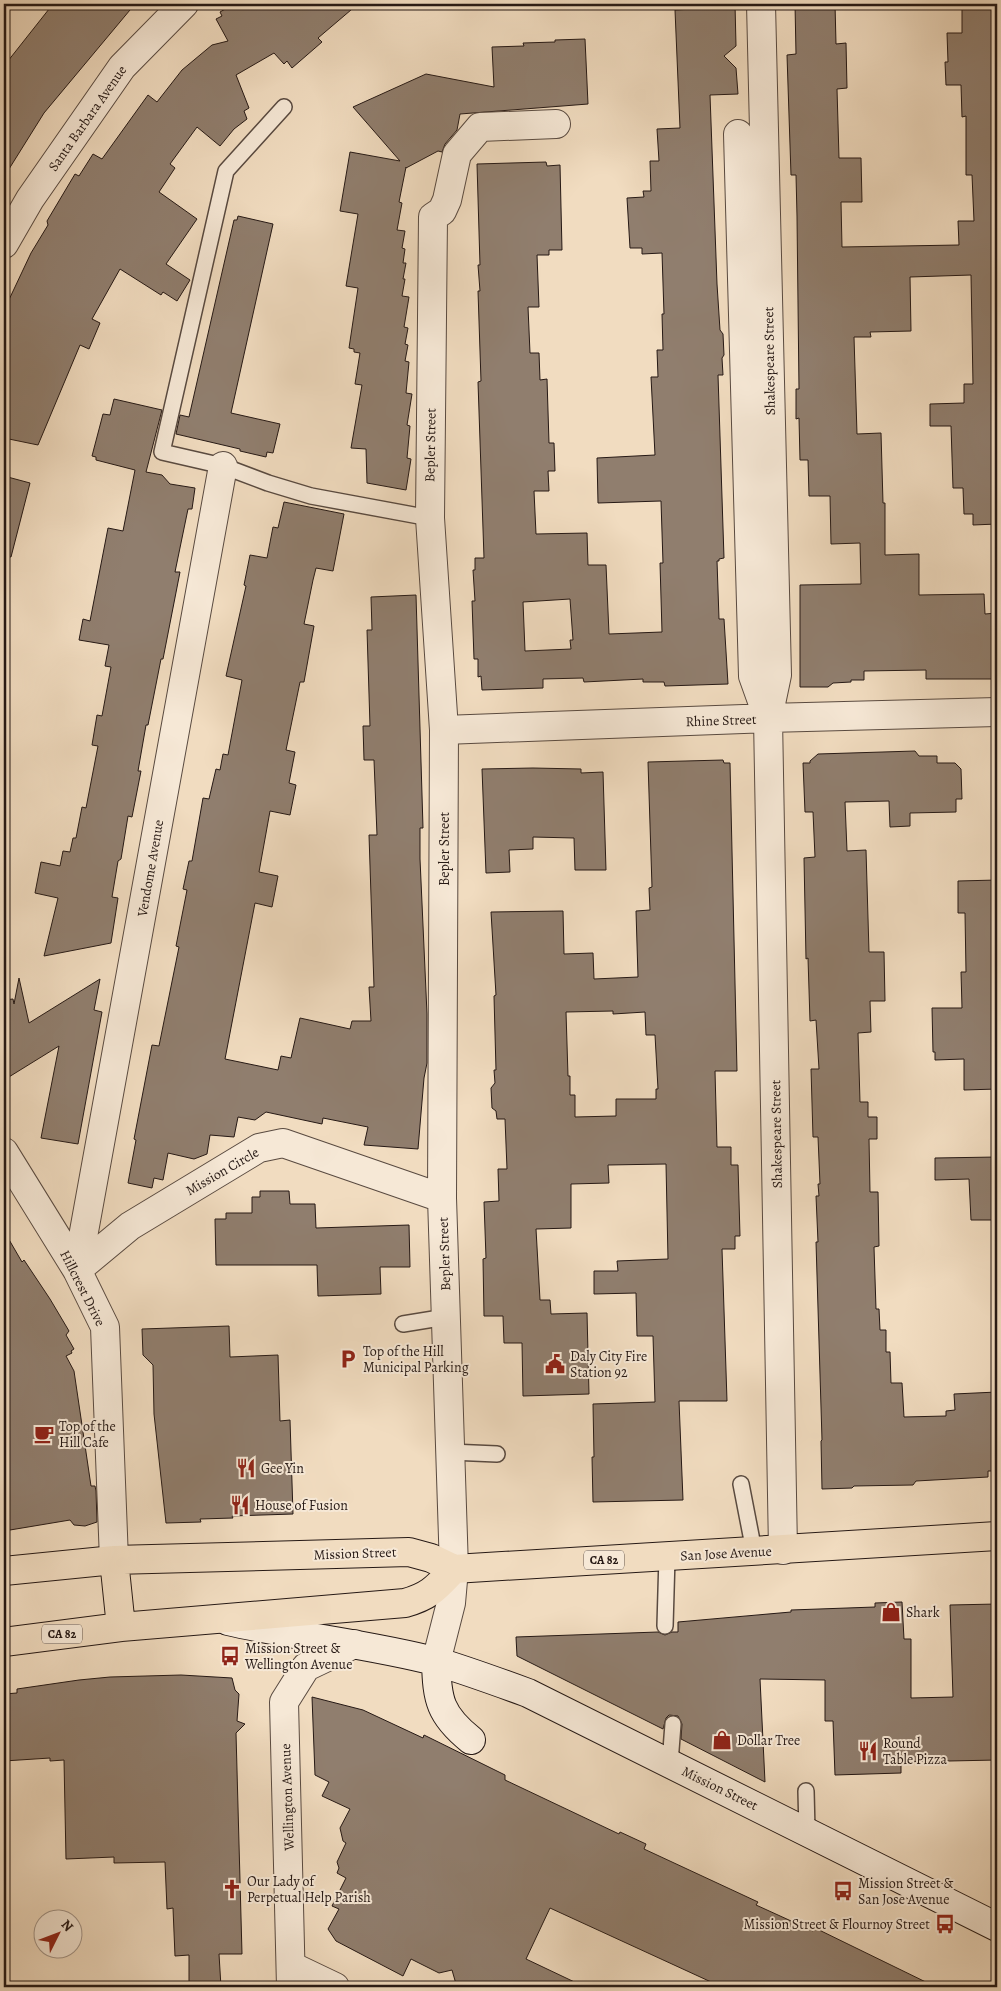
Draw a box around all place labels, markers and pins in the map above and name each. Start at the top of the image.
place label: Top of the Hill Municipal Parking [363,1342,469,1377]
place label: Daly City Fire Station 92 [570,1347,647,1382]
parking icon: Top of the Hill Municipal Parking [337,1348,359,1370]
public building icon: Daly City Fire Station 92 [544,1353,566,1375]
place label: Top of the Hill Cafe [59,1417,116,1452]
cafe icon: Top of the Hill Cafe [33,1423,55,1445]
restaurant icon: Gee Yin [235,1457,257,1479]
place label: Gee Yin [261,1459,304,1478]
restaurant icon: House of Fusion [229,1494,251,1516]
place label: House of Fusion [255,1496,348,1515]
shop icon: Shark [880,1601,902,1623]
place label: Shark [906,1603,940,1622]
place label: Mission Street & Wellington Avenue [244,1639,352,1674]
bus stop icon: Mission Street & Wellington Avenue [219,1645,241,1667]
shop icon: Dollar Tree [711,1729,733,1751]
place label: Dollar Tree [737,1731,800,1750]
place label: Round Table Pizza [883,1734,947,1769]
restaurant icon: Round Table Pizza [857,1740,879,1762]
place label: Our Lady of Perpetual Help Parish [247,1872,371,1907]
place label: Mission Street & San Jose Avenue [858,1874,953,1909]
church icon: Our Lady of Perpetual Help Parish [221,1878,243,1900]
bus stop icon: Mission Street & San Jose Avenue [832,1880,854,1902]
bus stop icon: Mission Street & Flournoy Street [934,1913,956,1935]
place label: Mission Street & Flournoy Street [744,1915,930,1934]

